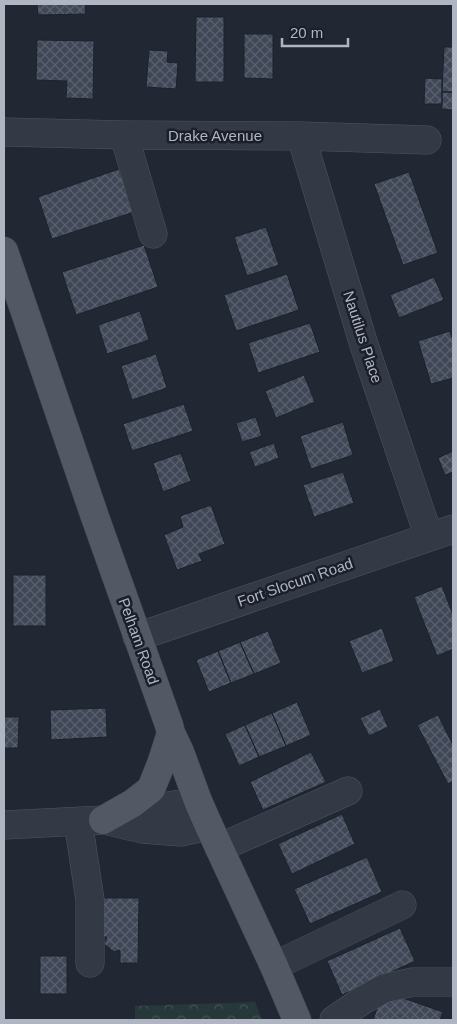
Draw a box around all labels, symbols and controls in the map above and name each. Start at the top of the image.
scale bar [282,15,348,47]
text: 20 m [290,24,323,41]
street label: Drake Avenue [168,127,262,144]
street label: Nautilus Place [340,289,386,385]
street label: Fort Slocum Road [235,554,355,610]
street label: Pelham Road [115,595,163,687]

